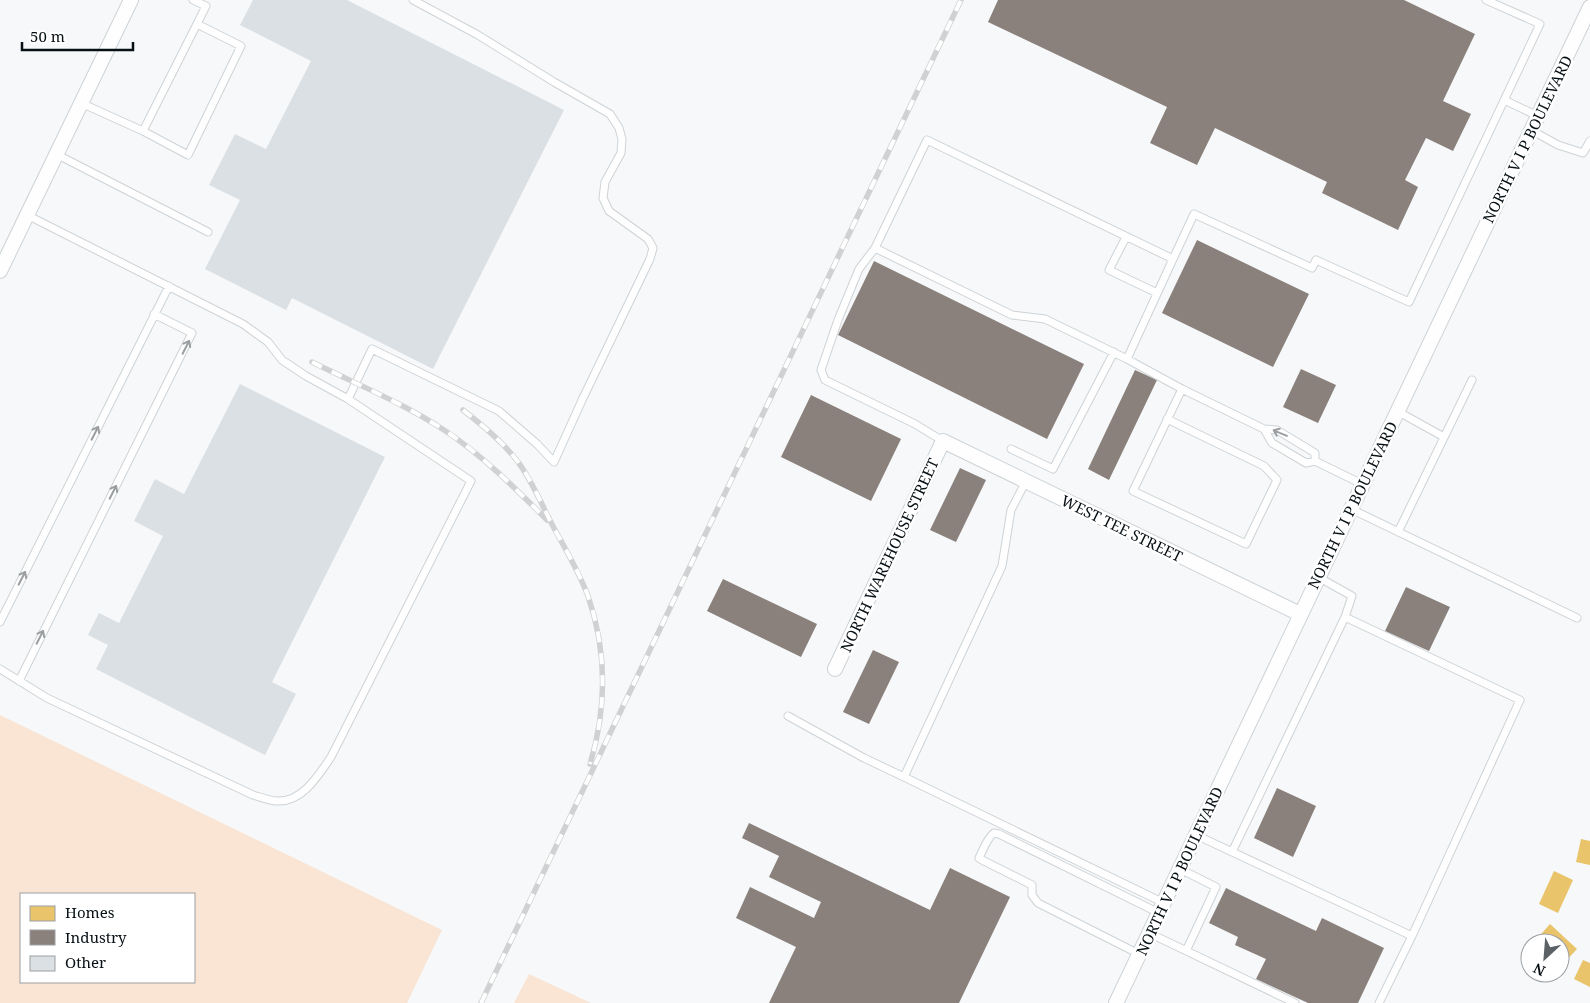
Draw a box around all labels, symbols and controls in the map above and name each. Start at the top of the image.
scale bar [22,20,134,52]
text: 50 m [30,26,65,46]
street label: NORTH V I P BOULEVARD [1478,52,1576,226]
one-way arrow [181,339,191,354]
street label: NORTH V I P BOULEVARD [1303,418,1401,592]
one-way arrow [91,426,100,441]
one-way arrow [1273,428,1288,437]
street label: NORTH WAREHOUSE STREET [835,455,943,655]
one-way arrow [109,485,118,500]
street label: WEST TEE STREET [1058,490,1186,566]
one-way arrow [17,571,27,586]
one-way arrow [36,630,45,645]
street label: NORTH V I P BOULEVARD [1131,783,1227,959]
legend [20,893,195,983]
text: Homes [65,902,115,922]
text: Industry [65,927,127,947]
north arrow [1520,933,1570,983]
text: Other [65,952,106,972]
text: N [1530,959,1548,981]

